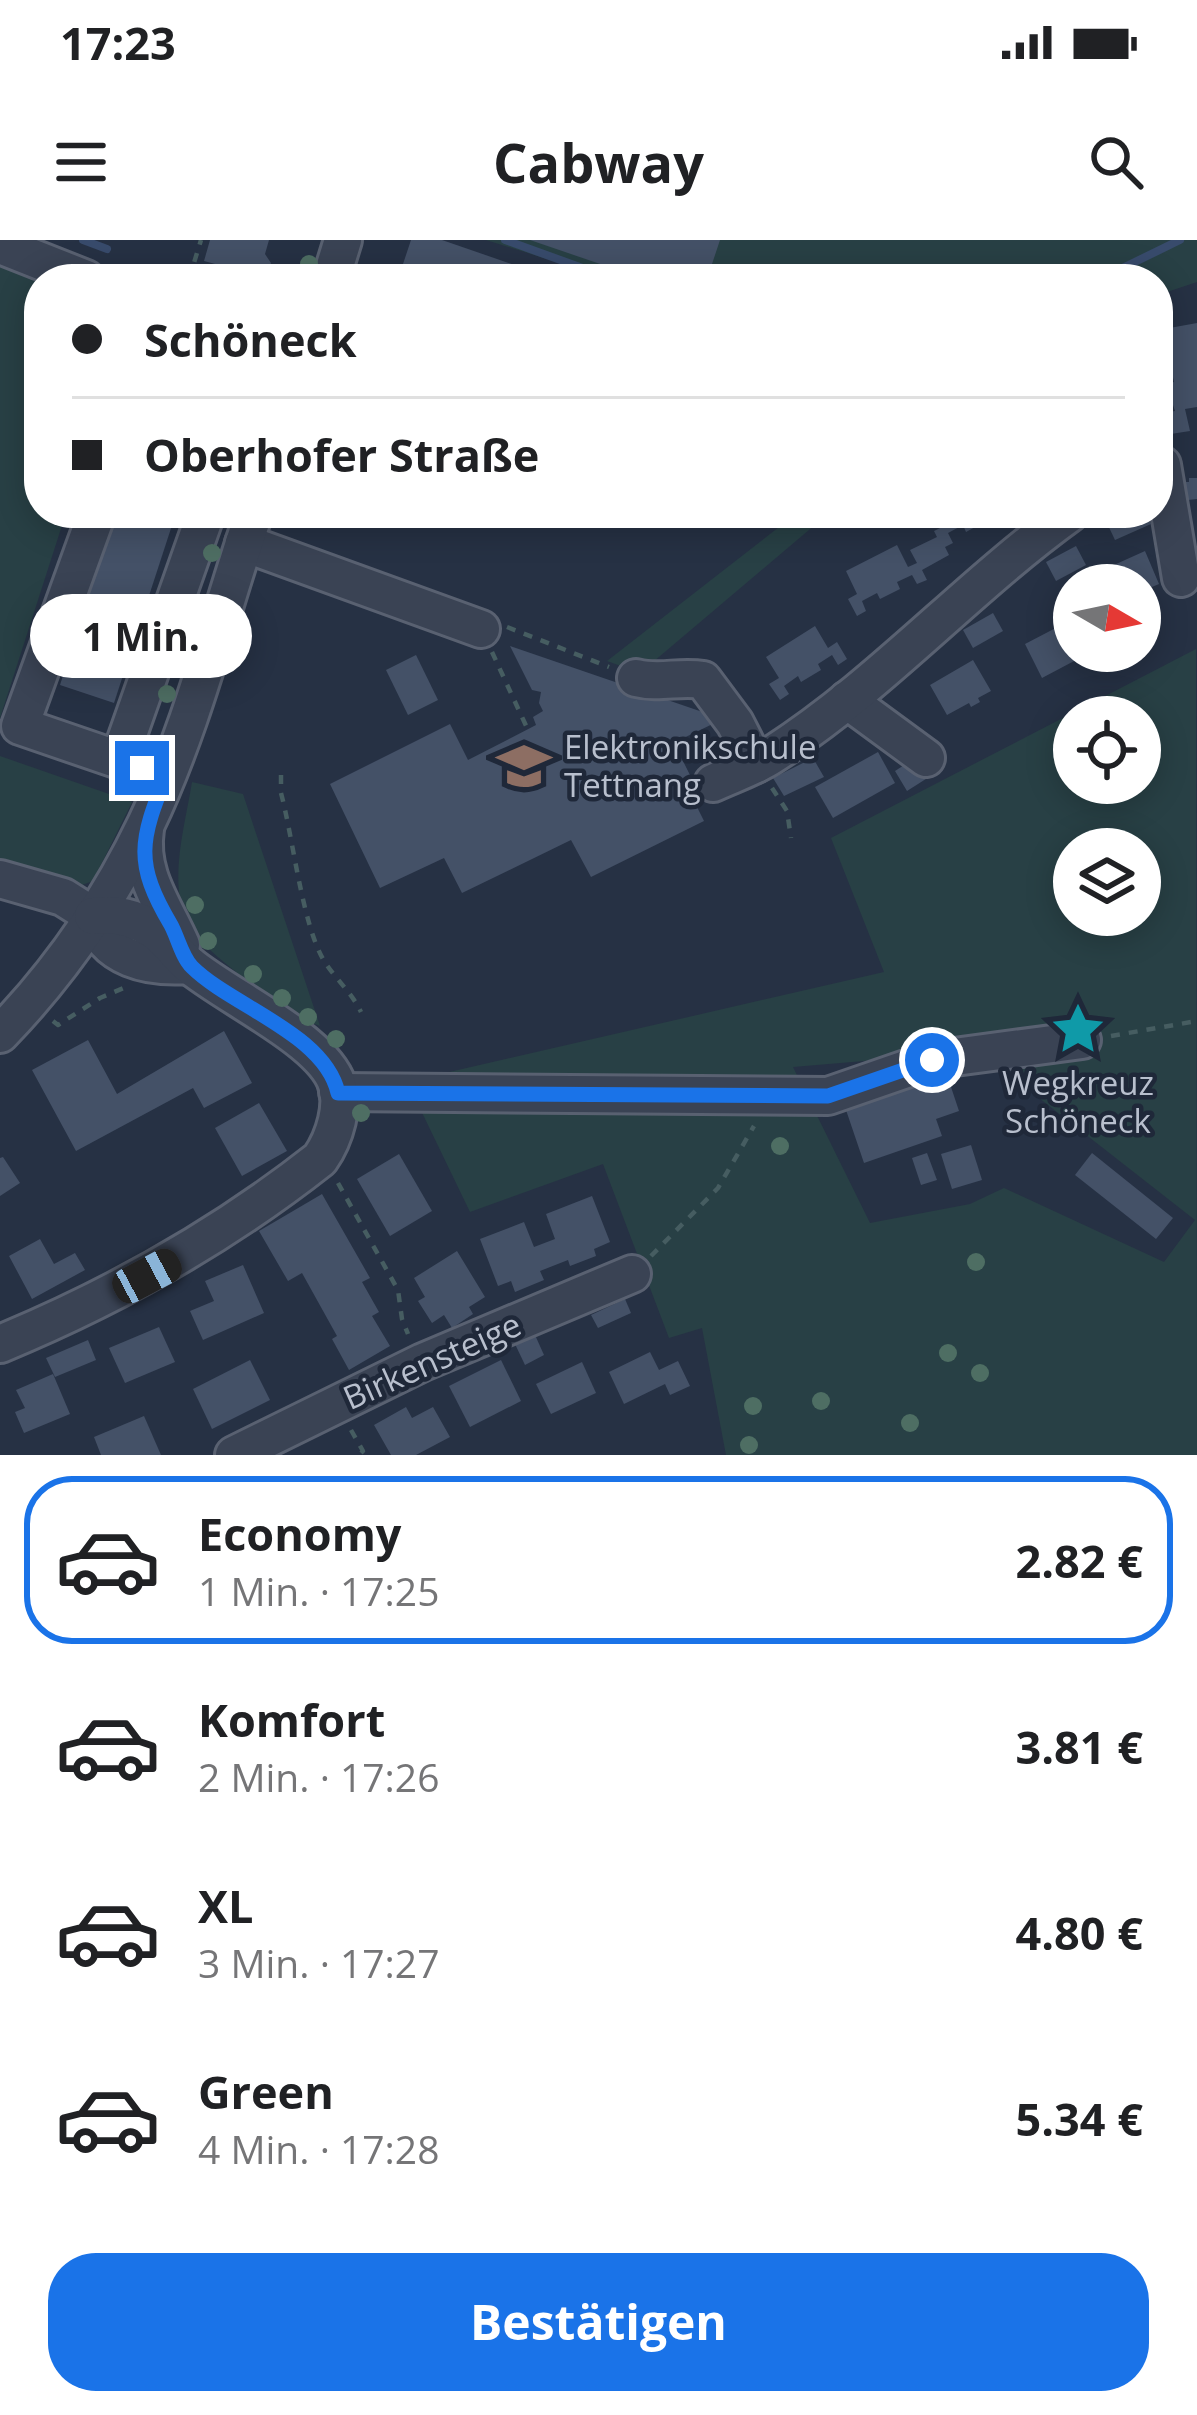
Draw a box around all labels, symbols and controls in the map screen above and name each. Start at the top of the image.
text: 17:23 [60,12,176,73]
text: Cabway [493,125,704,199]
icon: menu [48,129,114,195]
icon: search [1083,129,1149,195]
text: Schöneck [144,309,357,370]
text: Oberhofer Straße [144,424,539,485]
north arrow [1053,564,1161,672]
map controls [1053,564,1161,936]
callout: 1 Min. [31,594,253,678]
text: 1 Min. [82,609,200,662]
button: locate [1053,696,1161,804]
place label: Elektronikschule Tettnang [564,724,816,807]
school or university icon: Elektronikschule Tettnang [495,737,553,795]
route end [115,741,169,795]
button: layers [1053,828,1161,936]
place icon: Wegkreuz Schöneck [1049,1000,1107,1058]
route start [905,1033,959,1087]
place label: Wegkreuz Schöneck [1002,1060,1154,1143]
car [107,1243,187,1309]
street label: Birkensteige [336,1301,528,1420]
text: Economy [198,1503,401,1564]
icon: car [54,1506,162,1614]
text: 2.82 € [1016,1530,1143,1591]
text: 1 Min. · 17:25 [198,1564,439,1617]
text: Komfort [198,1689,385,1750]
icon: car [54,1692,162,1800]
text: 3.81 € [1016,1716,1143,1777]
text: 2 Min. · 17:26 [198,1750,439,1803]
text: XL [198,1875,253,1936]
icon: car [54,1878,162,1986]
text: 4.80 € [1016,1902,1143,1963]
text: 3 Min. · 17:27 [198,1936,439,1989]
text: Green [198,2061,334,2122]
icon: car [54,2064,162,2172]
text: 5.34 € [1016,2088,1143,2149]
text: 4 Min. · 17:28 [198,2122,439,2175]
button: Bestätigen [48,2253,1149,2391]

